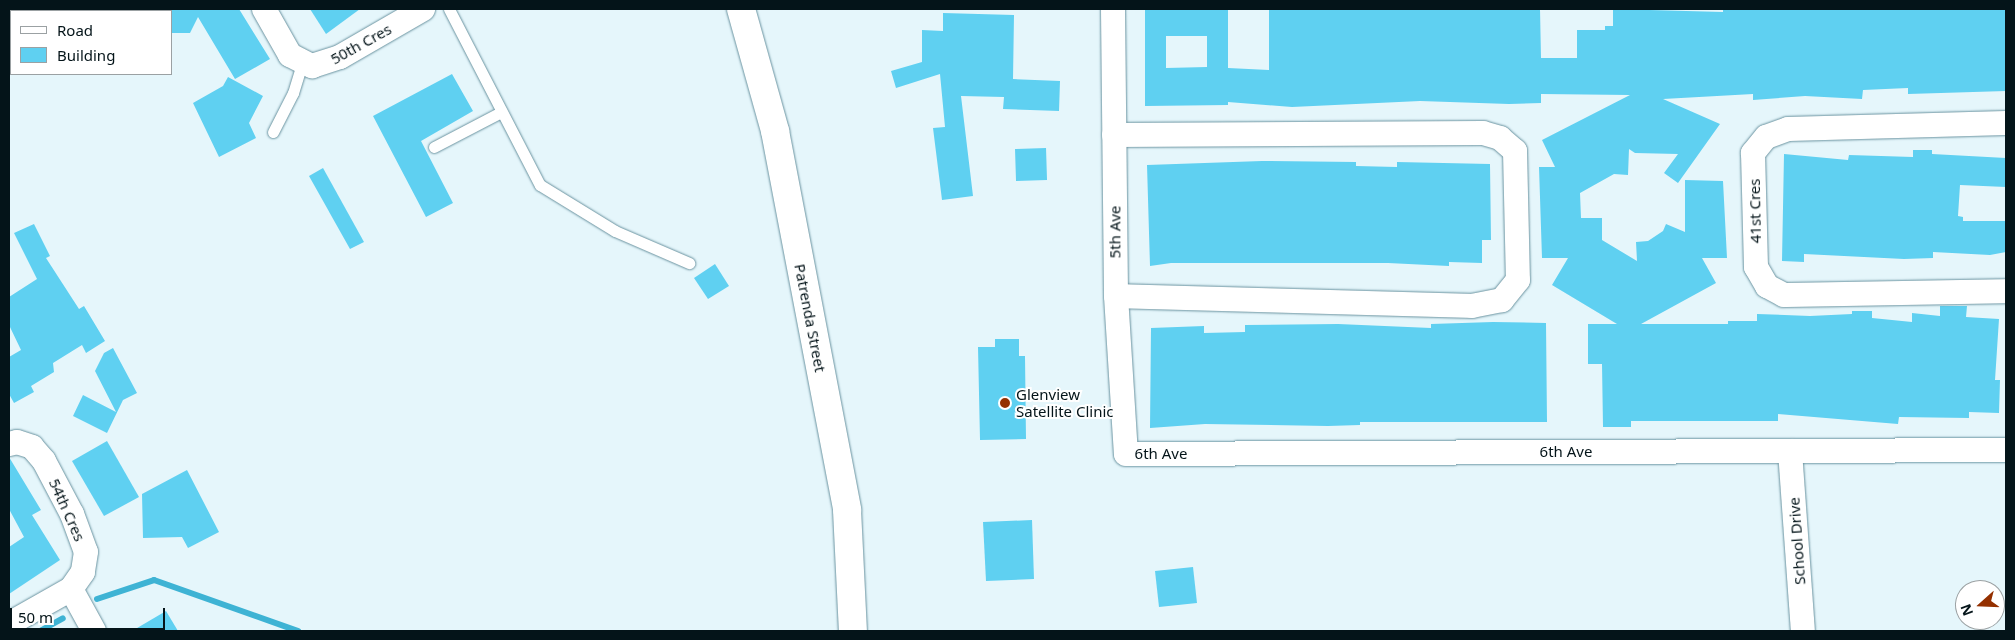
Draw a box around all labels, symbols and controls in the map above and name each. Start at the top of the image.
legend [10,10,172,75]
text: Road [57,20,93,40]
street label: 50th Cres [327,20,395,68]
text: Building [57,45,115,65]
street label: 41st Cres [1745,179,1765,243]
street label: 5th Ave [1106,206,1124,258]
street label: Patrenda Street [791,262,829,374]
place label: Glenview Satellite Clinic [1016,385,1113,420]
marker: Glenview Satellite Clinic [998,396,1012,410]
street label: 6th Ave [1540,443,1592,461]
street label: 6th Ave [1135,445,1187,463]
street label: 54th Cres [45,476,89,544]
street label: School Drive [1785,497,1809,585]
north arrow [1955,580,2005,630]
scale bar [12,598,168,630]
text: N [1956,601,1977,619]
text: 50 m [18,607,53,627]

